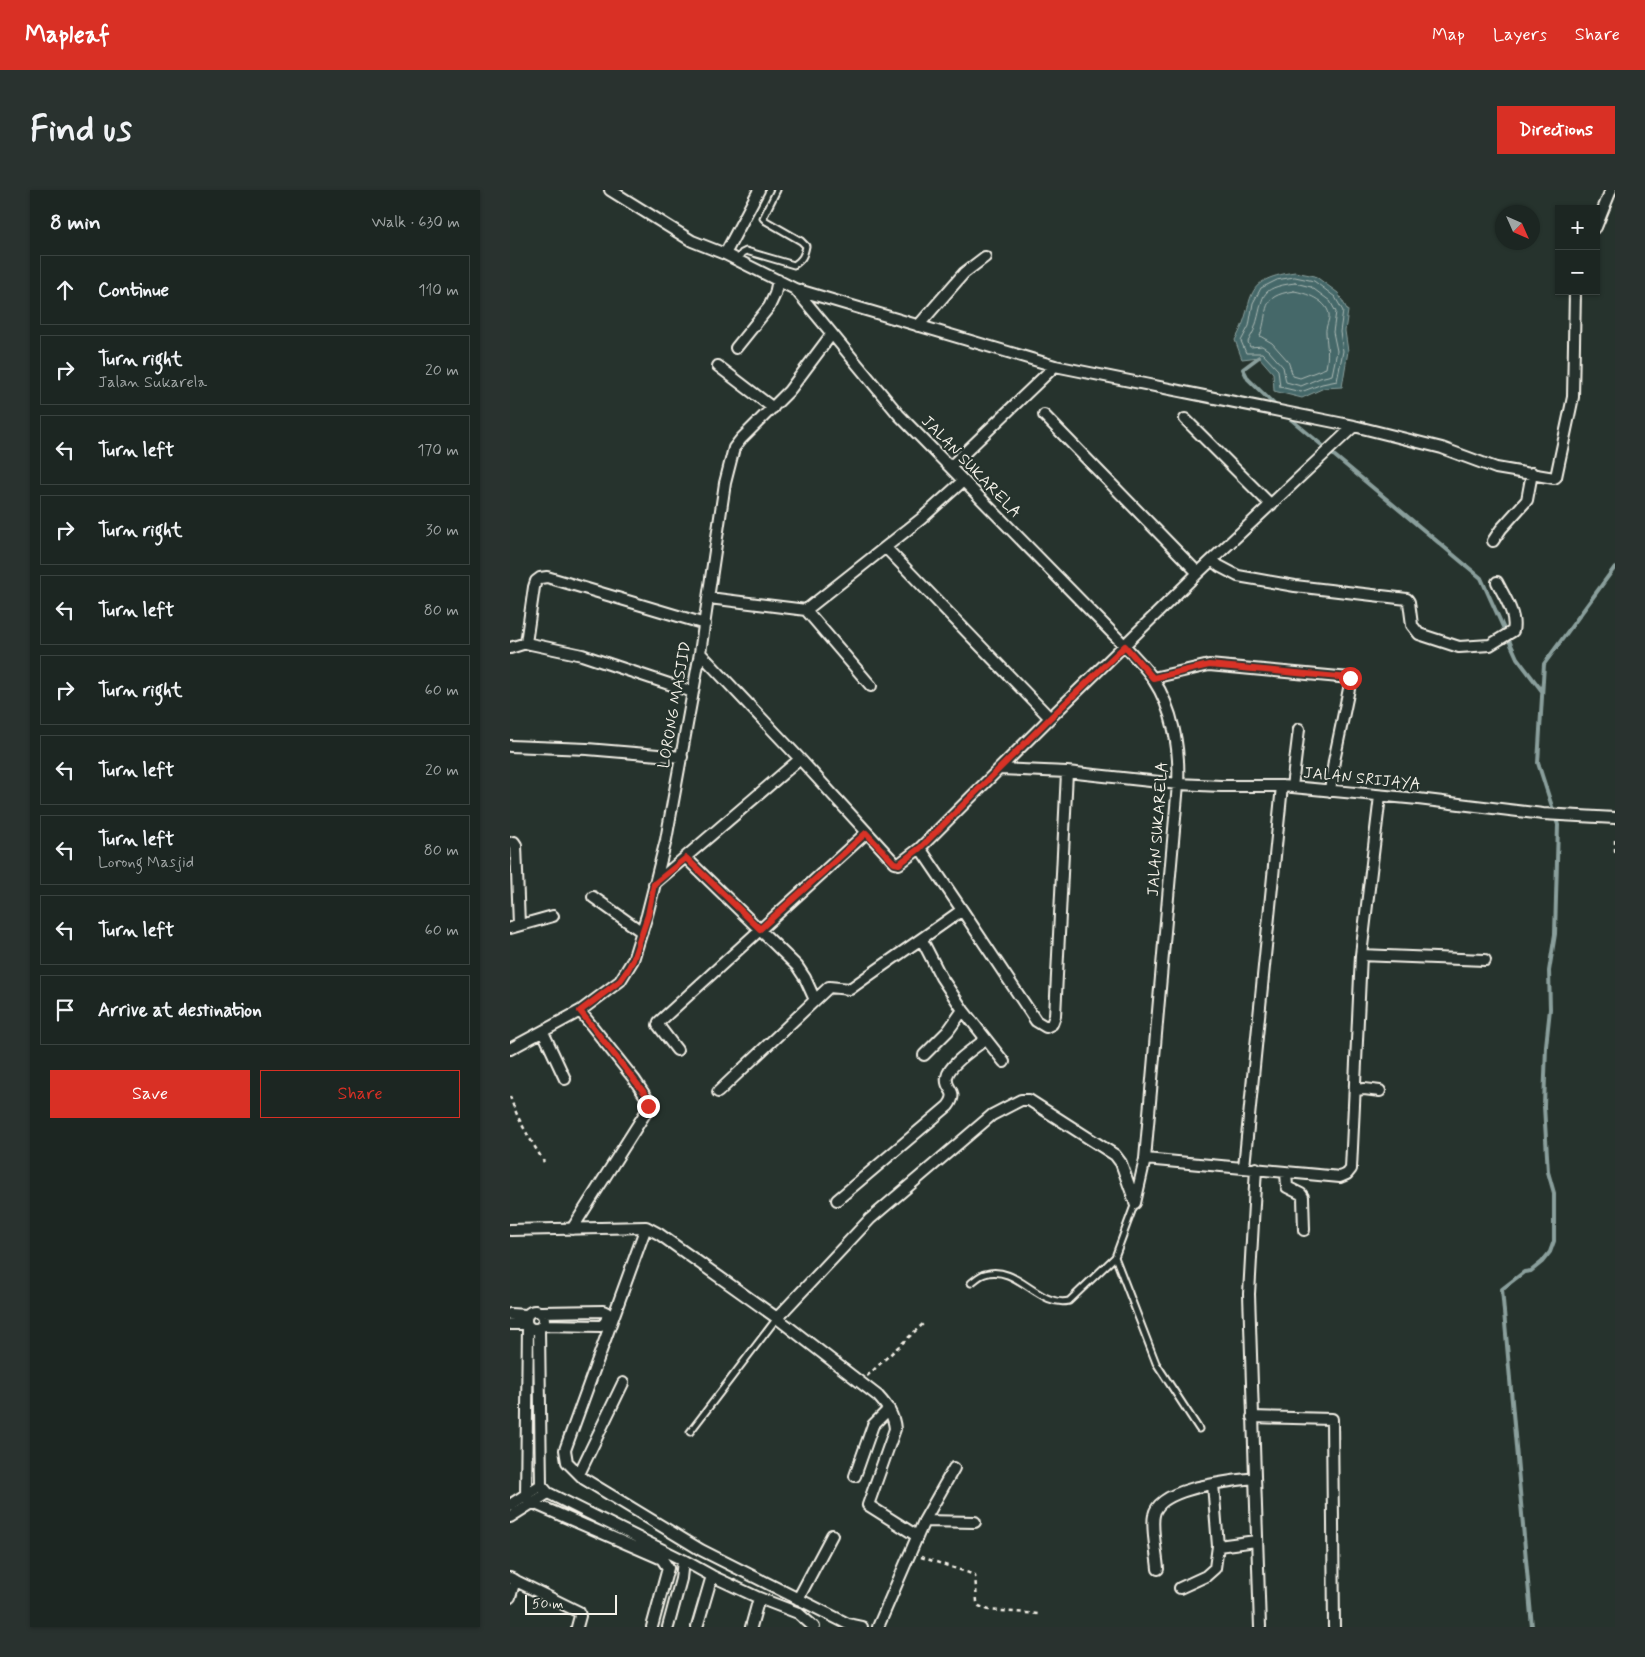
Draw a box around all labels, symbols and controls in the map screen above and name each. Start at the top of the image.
text: Mapleaf [25,20,110,51]
text: Map [1432,23,1465,47]
text: Layers [1493,23,1547,47]
text: Share [1575,23,1620,47]
button: Directions [1497,106,1615,154]
text: Find us [30,107,132,153]
north arrow [1495,205,1540,250]
map controls [1555,205,1600,295]
button: + [1555,205,1600,250]
text: 8 min [50,209,101,237]
text: Walk · 630 m [371,212,460,233]
button: − [1555,250,1600,295]
icon: ahead [51,276,79,304]
text: Continue [98,278,169,303]
text: 110 m [418,280,459,301]
text: Turn right [98,347,182,372]
icon: right [51,356,79,384]
text: 20 m [425,360,459,381]
text: Jalan Sukarela [98,372,207,393]
street label: JALAN SUKARELA [916,411,1026,523]
icon: left [51,436,79,464]
text: Turn left [98,438,174,463]
text: 170 m [417,440,459,461]
icon: right [51,516,79,544]
text: Turn right [98,518,182,543]
text: 30 m [426,520,459,541]
icon: left [51,596,79,624]
text: Turn left [98,598,174,623]
text: 80 m [424,600,459,621]
street label: LORONG MASJID [653,640,697,770]
route start [1339,667,1362,690]
icon: right [51,676,79,704]
text: Turn right [98,678,182,703]
text: 60 m [425,680,459,701]
icon: left [51,756,79,784]
text: Turn left [98,758,174,783]
text: 20 m [425,760,459,781]
street label: JALAN SUKARELA [1143,761,1173,897]
street label: JALAN SRIJAYA [1302,762,1422,796]
text: Turn left [98,827,174,852]
icon: left [51,836,79,864]
text: 80 m [424,840,459,861]
text: Lorong Masjid [98,852,194,873]
icon: left [51,916,79,944]
text: Turn left [98,918,174,943]
text: 60 m [425,920,459,941]
icon: arrive [51,996,79,1024]
text: Arrive at destination [98,998,262,1023]
button: Save [50,1070,250,1118]
button: Share [260,1070,460,1118]
route end [637,1095,660,1118]
scale bar [525,1592,618,1615]
text: 50 m [532,1595,563,1613]

